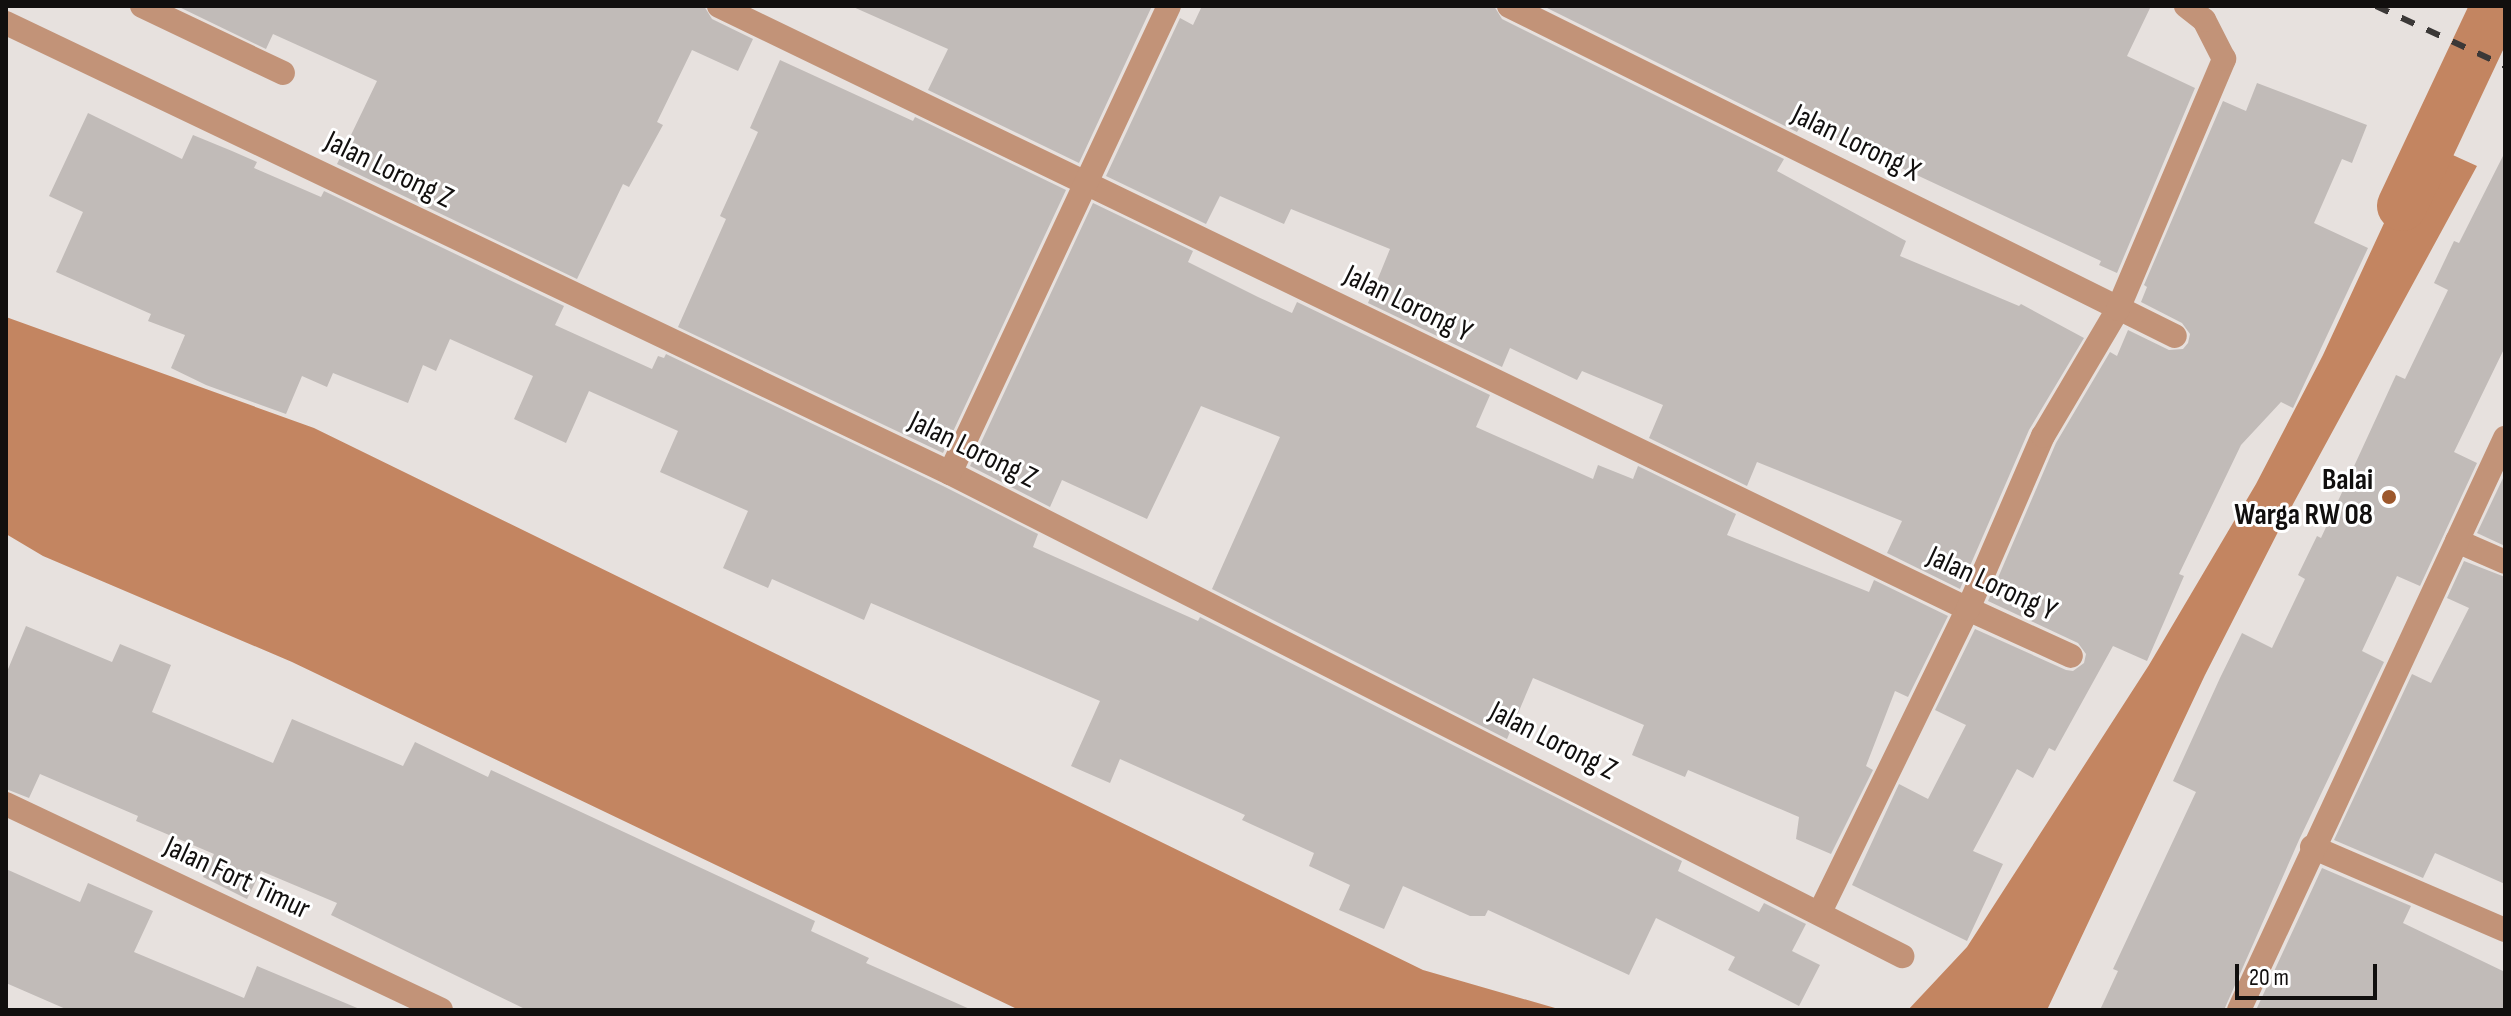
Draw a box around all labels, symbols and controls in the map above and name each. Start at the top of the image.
street label: Jalan Lorong X [1786,96,1926,190]
street label: Jalan Lorong Z [319,124,459,216]
street label: Jalan Lorong Y [1338,258,1478,350]
street label: Jalan Lorong Z [903,404,1043,496]
place label: Balai Warga RW 08 [2234,462,2373,532]
marker: Balai Warga RW 08 [2380,488,2398,506]
street label: Jalan Lorong Y [1922,538,2062,630]
street label: Jalan Lorong Z [1483,694,1623,788]
street label: Jalan Fort Timur [158,829,316,927]
scale bar [2239,948,2381,998]
text: 20 m [2249,963,2289,992]

